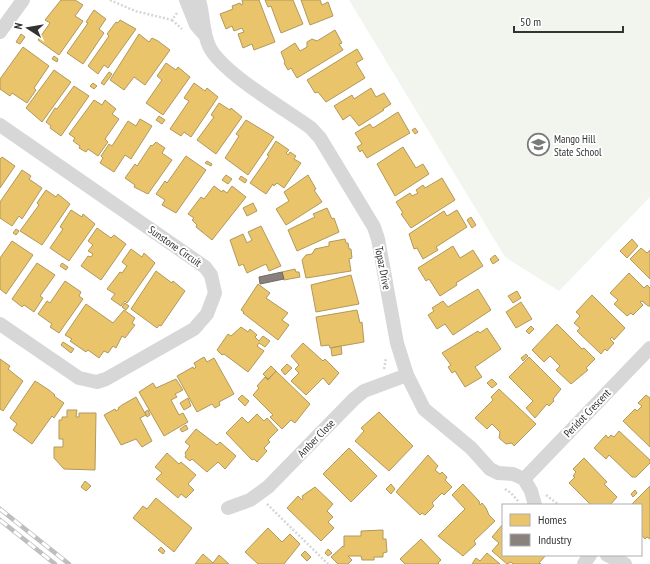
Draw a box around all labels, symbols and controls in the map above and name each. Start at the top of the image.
north arrow [8,8,48,48]
scale bar [514,8,623,34]
text: 50 m [520,14,541,29]
text: N [11,22,26,30]
school or university icon: Mango Hill State School [525,132,551,158]
place label: Mango Hill State School [554,132,602,159]
street label: Sunstone Circuit [146,222,204,270]
street label: Topaz Drive [372,245,394,291]
street label: Peridot Crescent [561,386,613,440]
street label: Amber Close [294,416,338,460]
legend [502,504,642,556]
text: Homes [538,512,566,527]
text: Industry [538,532,572,547]

